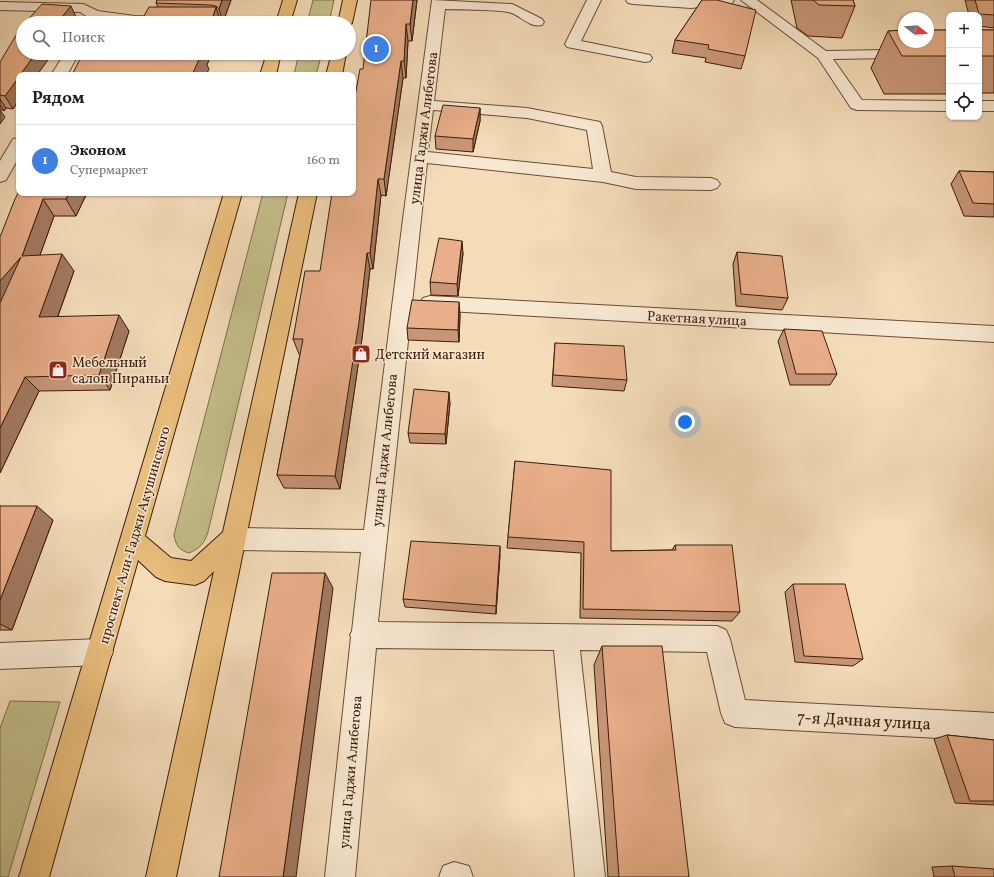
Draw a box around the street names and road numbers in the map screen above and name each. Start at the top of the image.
street label: улица Гаджи Алибегова [406,51,443,206]
street label: Ракетная улица [646,307,747,332]
street label: улица Гаджи Алибегова [368,373,403,528]
street label: проспект Али-Гаджи Акушинского [95,424,176,646]
street label: улица Гаджи Алибегова [335,695,368,850]
street label: 7-я Дачная улица [796,707,931,736]

